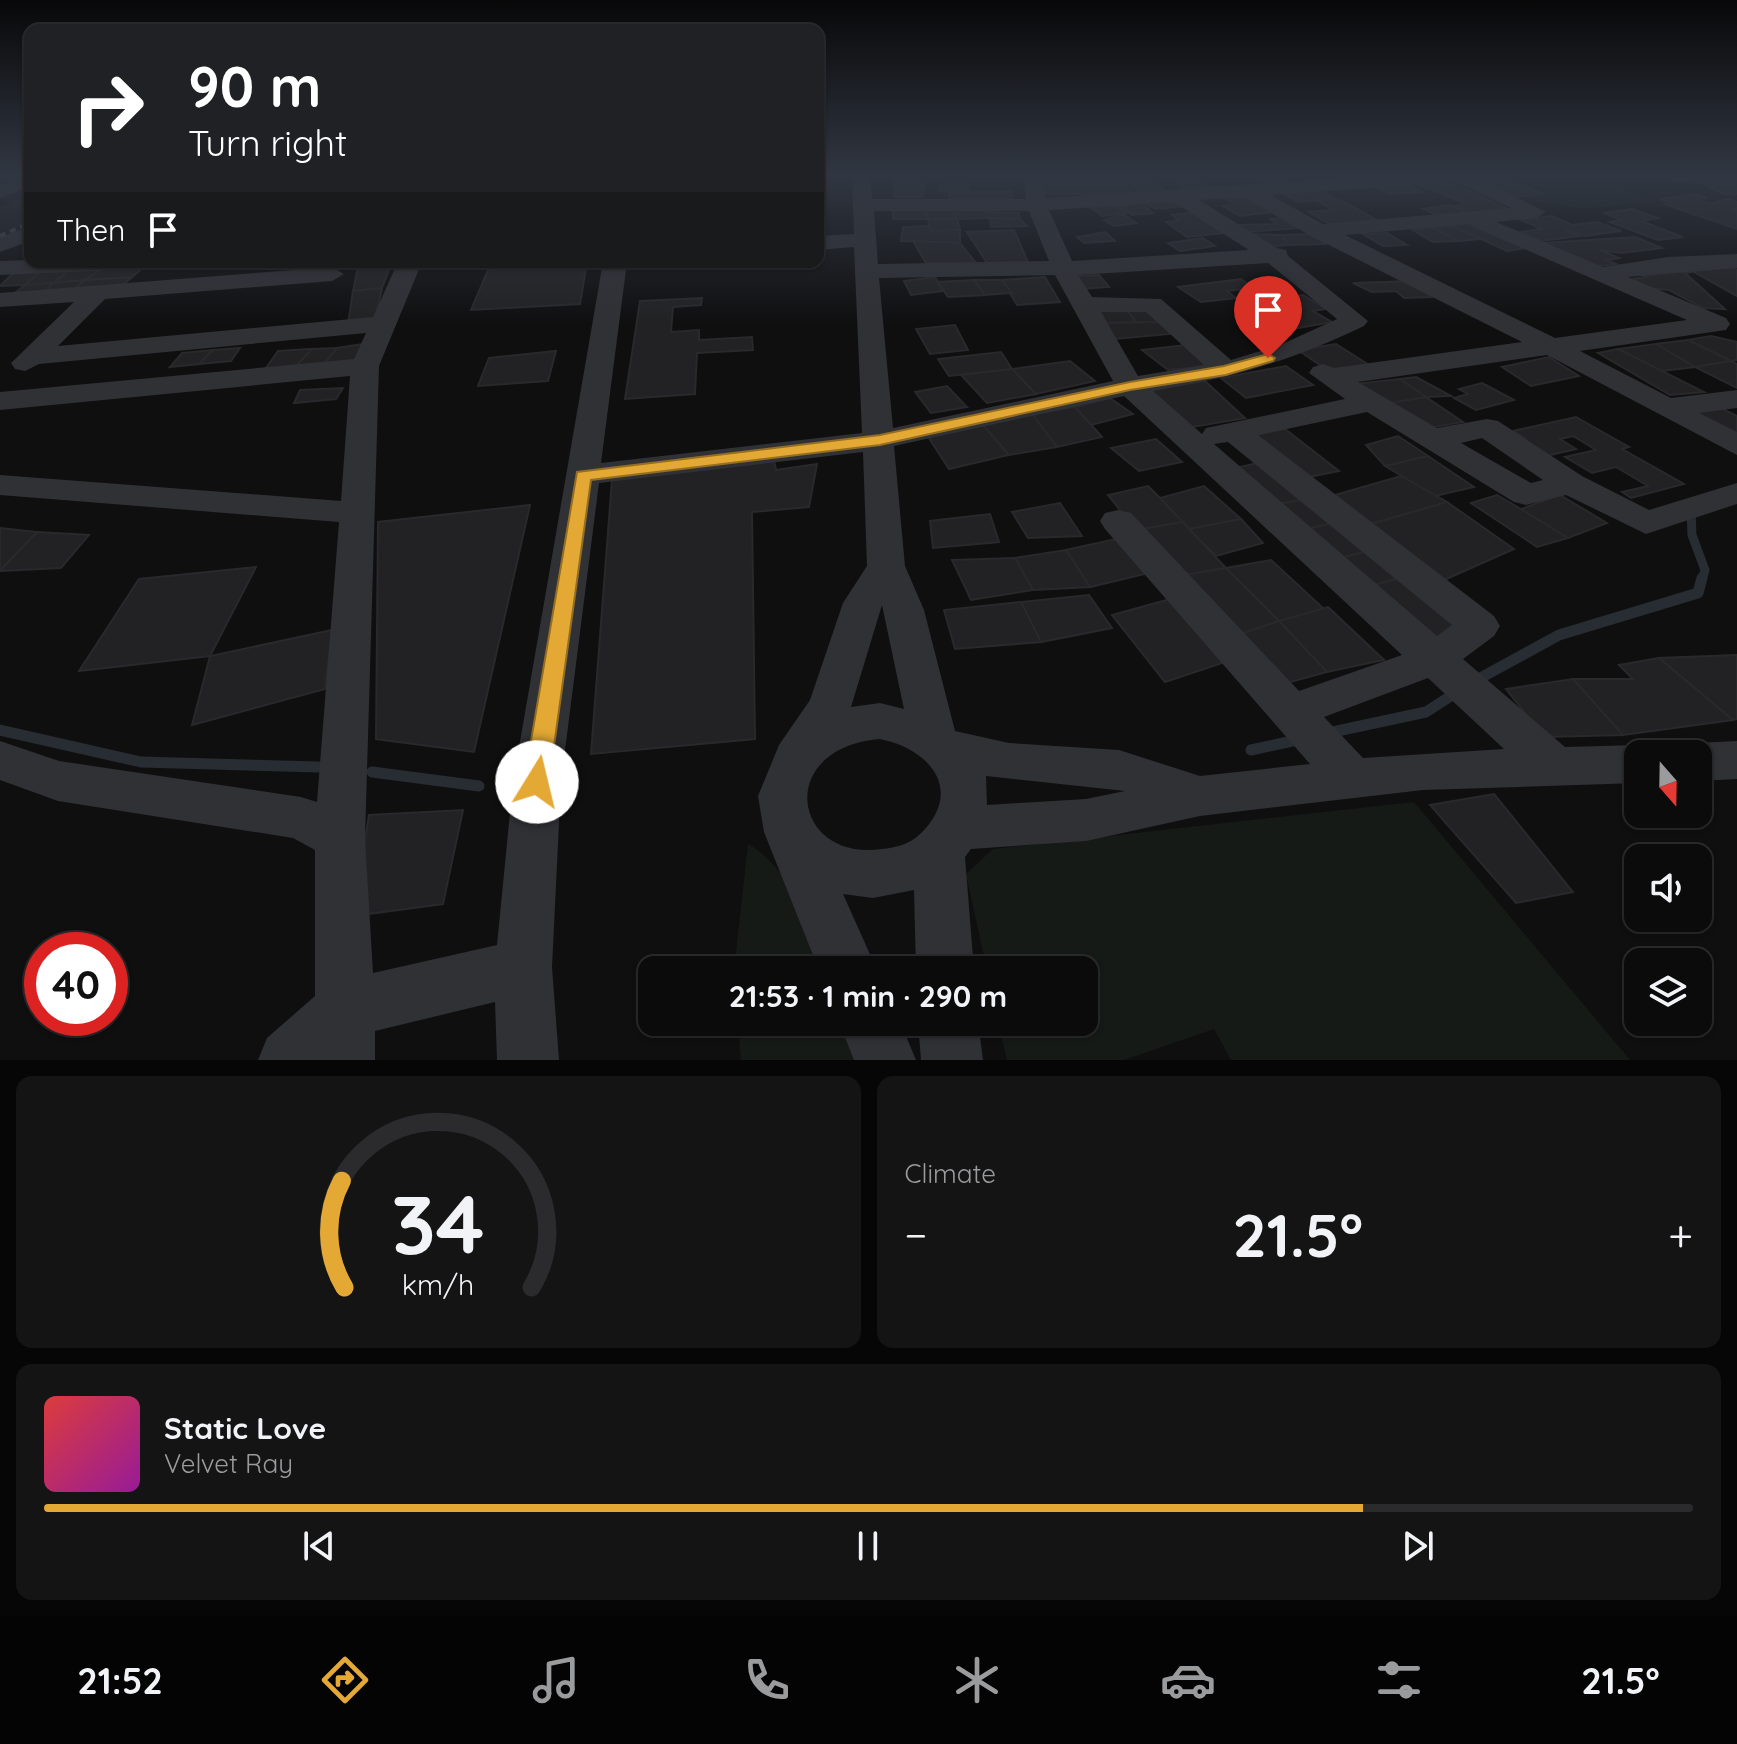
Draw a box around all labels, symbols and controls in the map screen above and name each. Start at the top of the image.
text: 90 m [188,51,322,121]
icon: right [56,56,160,160]
text: Turn right [188,120,347,165]
icon: arrive [141,208,185,252]
text: Then [56,211,125,249]
pin [1234,276,1302,358]
icon: arrive [1246,288,1290,332]
position arrow [495,740,579,824]
north arrow [1624,740,1712,828]
map controls [1624,740,1712,1036]
button: sound [1624,844,1712,932]
speed limit sign: 40 [24,932,128,1036]
button: layers [1624,948,1712,1036]
text: 21:53 · 1 min · 290 m [729,977,1007,1015]
text: Climate [905,1157,996,1190]
text: 34 [391,1171,485,1275]
text: 21.5° [1233,1197,1363,1272]
text: − [905,1207,927,1262]
text: + [1668,1207,1693,1262]
text: km/h [402,1266,475,1302]
text: Static Love [164,1409,326,1447]
text: Velvet Ray [164,1447,293,1480]
icon: previous [297,1524,341,1568]
icon: pause [846,1524,890,1568]
icon: next [1396,1524,1440,1568]
icon: directions [317,1652,373,1708]
icon: music [528,1652,584,1708]
icon: phone [739,1652,795,1708]
icon: climate [949,1652,1005,1708]
icon: car [1160,1652,1216,1708]
icon: filters [1371,1652,1427,1708]
text: 21:52 [77,1658,163,1703]
text: 21.5° [1581,1658,1660,1703]

